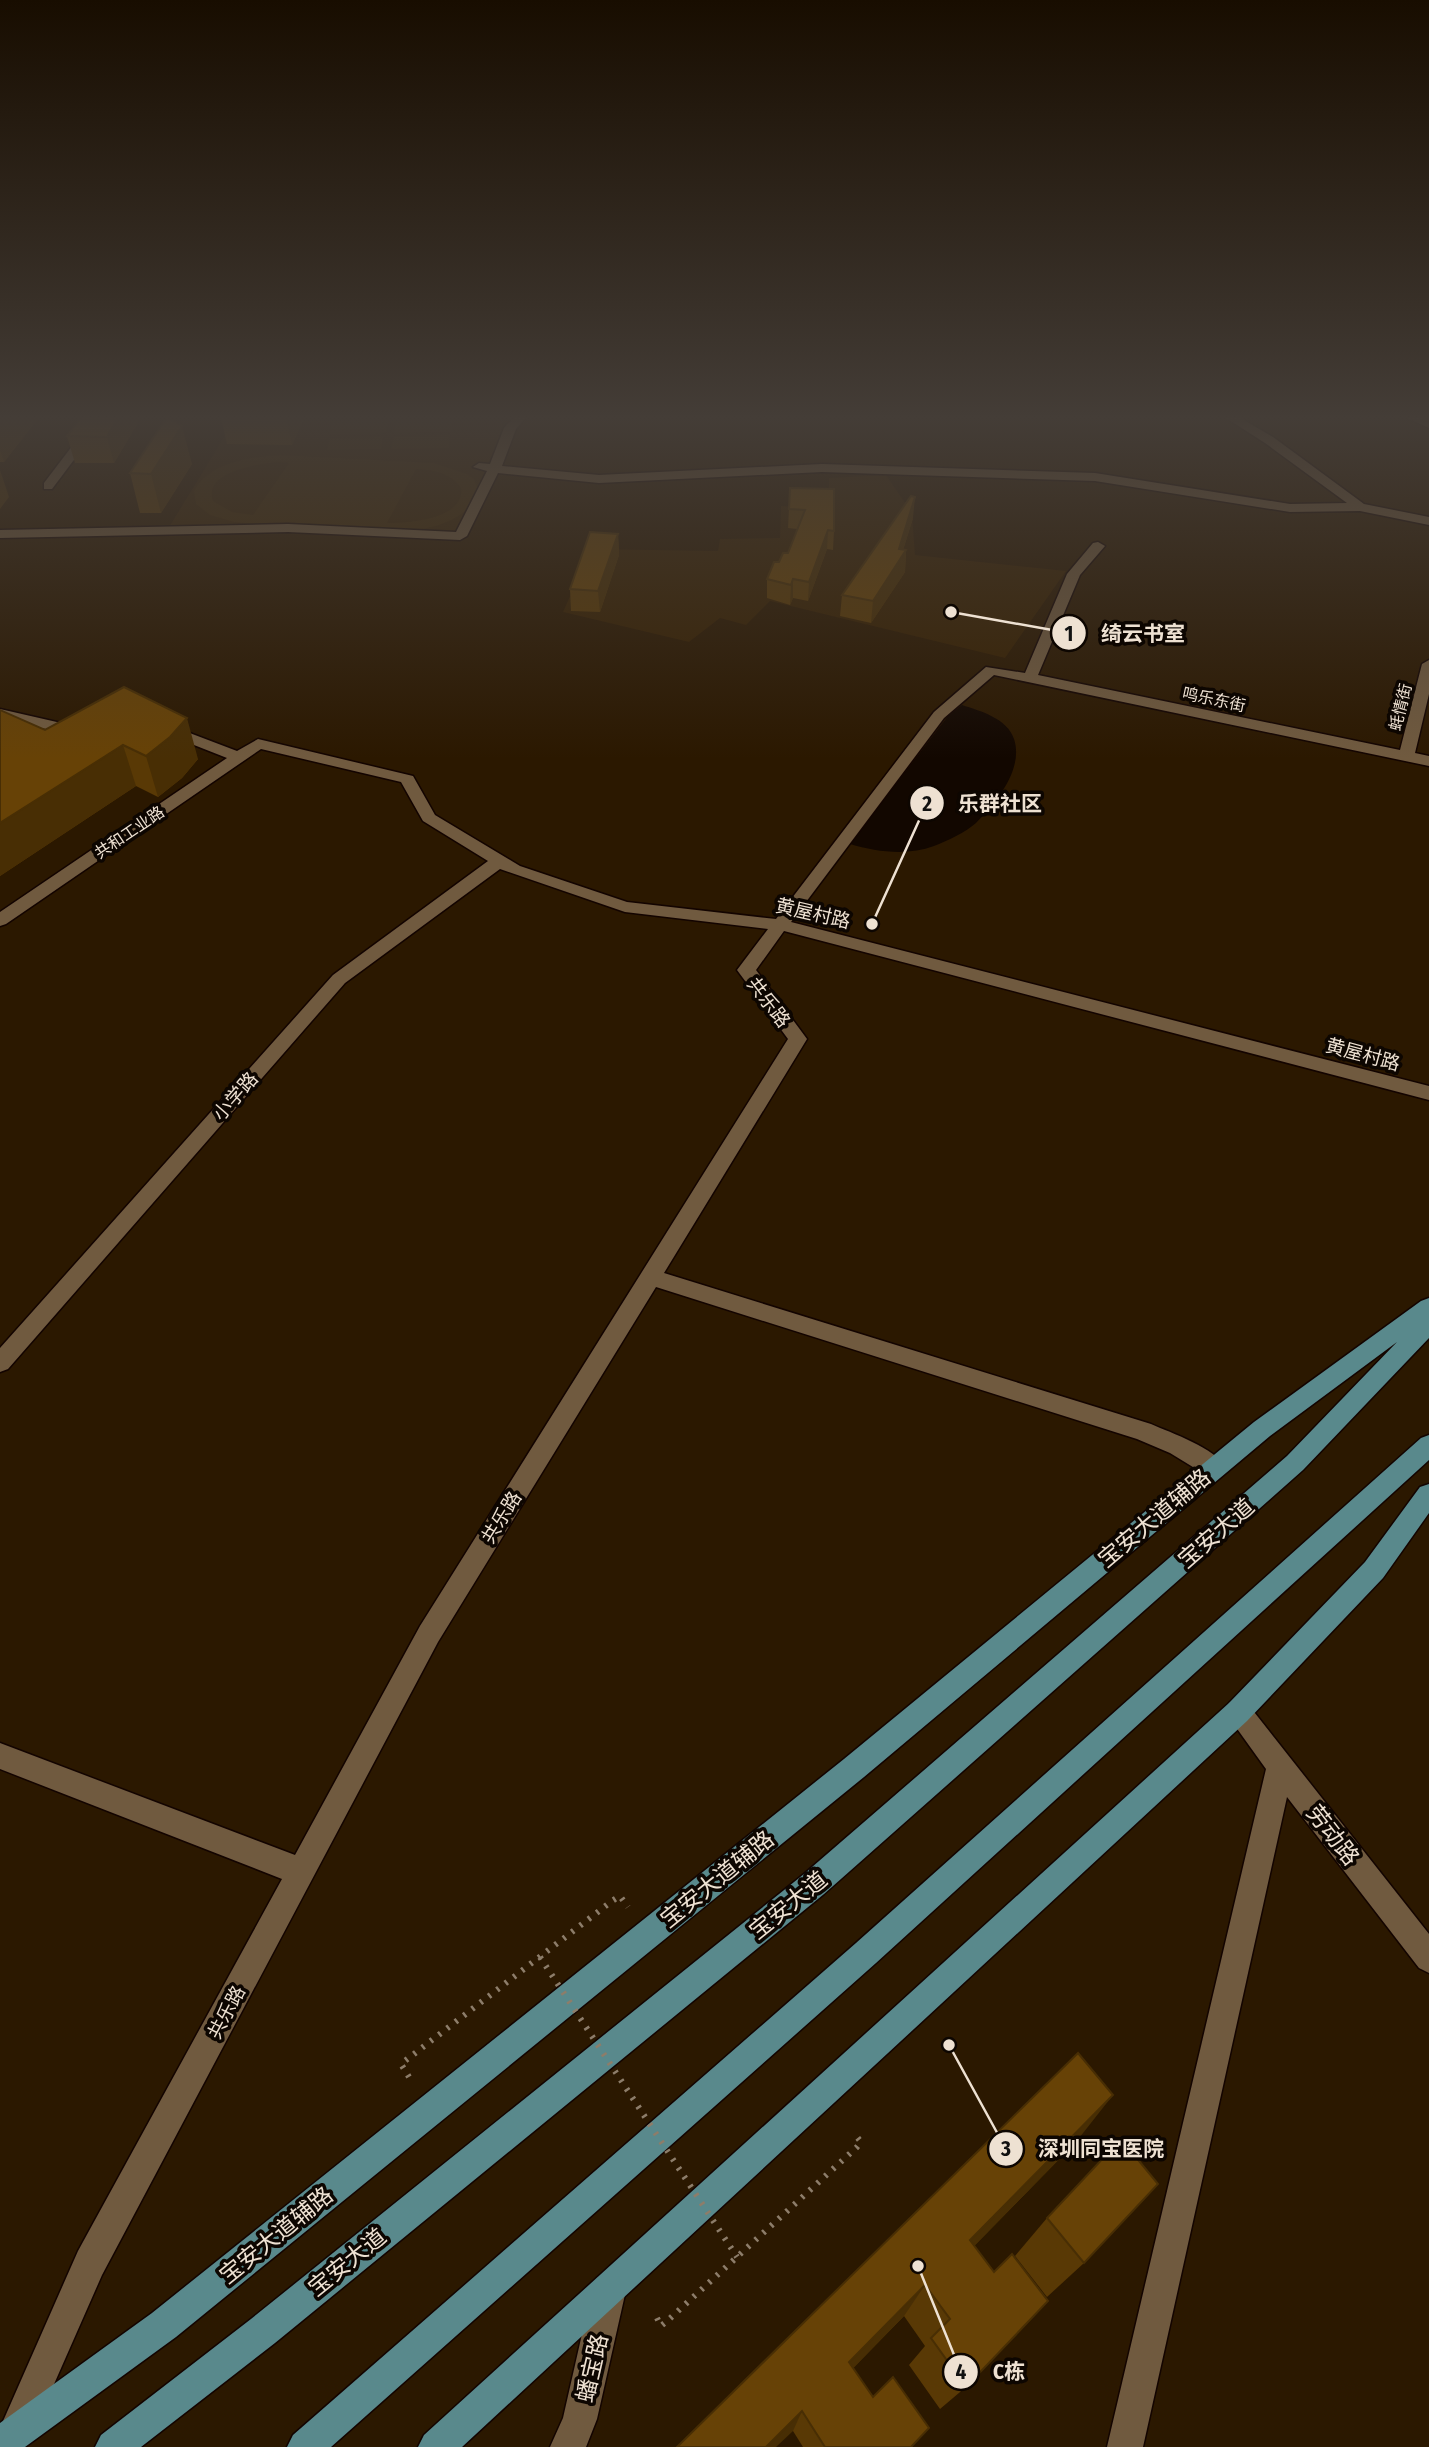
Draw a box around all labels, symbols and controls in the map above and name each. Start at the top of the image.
callout: 绮云书室 [1052,612,1199,654]
text: 1 [1065,621,1073,647]
text: 绮云书室 [1101,621,1185,647]
street label: 蚝情街 [1385,682,1416,733]
street label: 鸣乐东街 [1181,684,1247,715]
callout: 乐群社区 [909,782,1056,824]
text: 2 [921,791,932,817]
text: 乐群社区 [958,791,1042,817]
street label: 共和工业路 [91,802,168,863]
street label: 黄屋村路 [773,894,853,933]
street label: 共乐路 [742,973,795,1032]
street label: 黄屋村路 [1323,1034,1403,1075]
street label: 小学路 [208,1067,263,1125]
street label: 宝安大道辅路 [1092,1463,1216,1573]
street label: 共乐路 [477,1487,526,1548]
street label: 宝安大道 [1172,1492,1260,1574]
street label: 劳动路 [1301,1799,1365,1871]
street label: 宝安大道辅路 [655,1825,779,1933]
street label: 宝安大道 [743,1865,833,1945]
street label: 共乐路 [203,1982,250,2043]
callout: 深圳同宝医院 [989,2128,1178,2170]
text: 3 [1000,2136,1011,2162]
text: 深圳同宝医院 [1038,2136,1164,2162]
street label: 宝安大道辅路 [214,2181,338,2289]
street label: 宝安大道 [302,2222,392,2302]
street label: 蟠宝路 [571,2331,613,2405]
callout: C栋 [944,2351,1039,2393]
text: 4 [956,2359,967,2385]
text: C栋 [993,2359,1025,2385]

